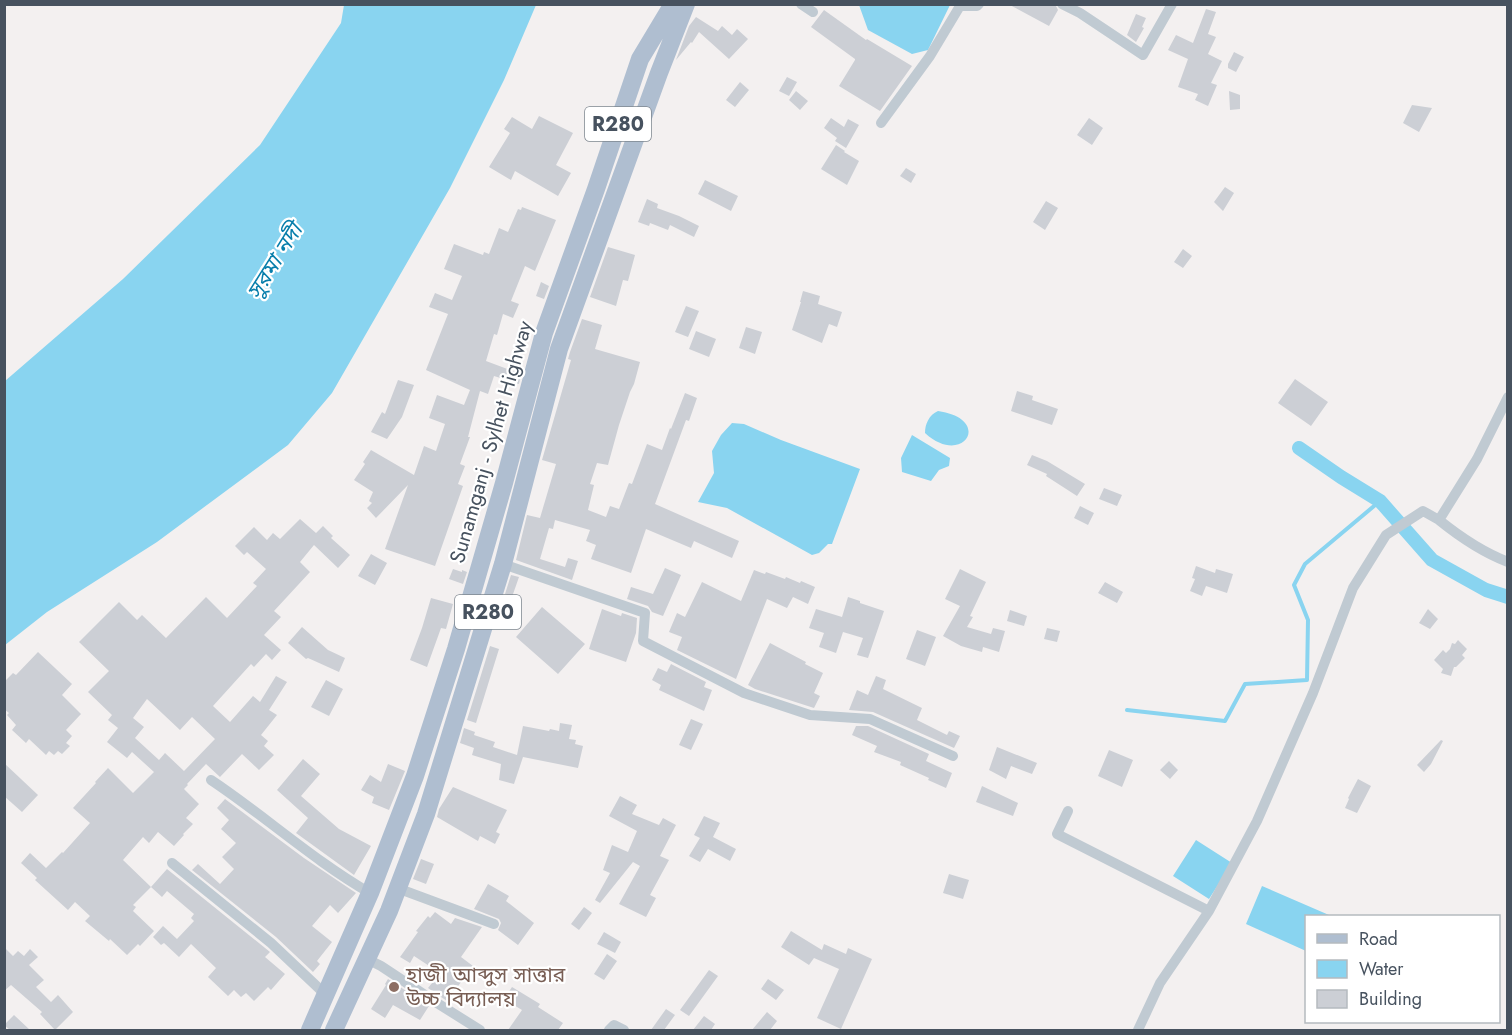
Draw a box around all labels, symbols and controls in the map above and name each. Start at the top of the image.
road number: R280 [585,107,651,141]
water label: সুরমা নদী [238,213,312,305]
street label: Sunamganj - Sylhet Highway [442,316,540,567]
road number: R280 [455,595,521,629]
legend [1305,915,1500,1023]
text: Road [1359,926,1398,952]
text: Water [1359,956,1404,982]
place label: হাজী আব্দুস সাত্তার উচ্চ বিদ্যালয় [405,960,566,1014]
marker: হাজী আব্দুস সাত্তার উচ্চ বিদ্যালয় [387,980,401,994]
text: Building [1359,986,1422,1012]

